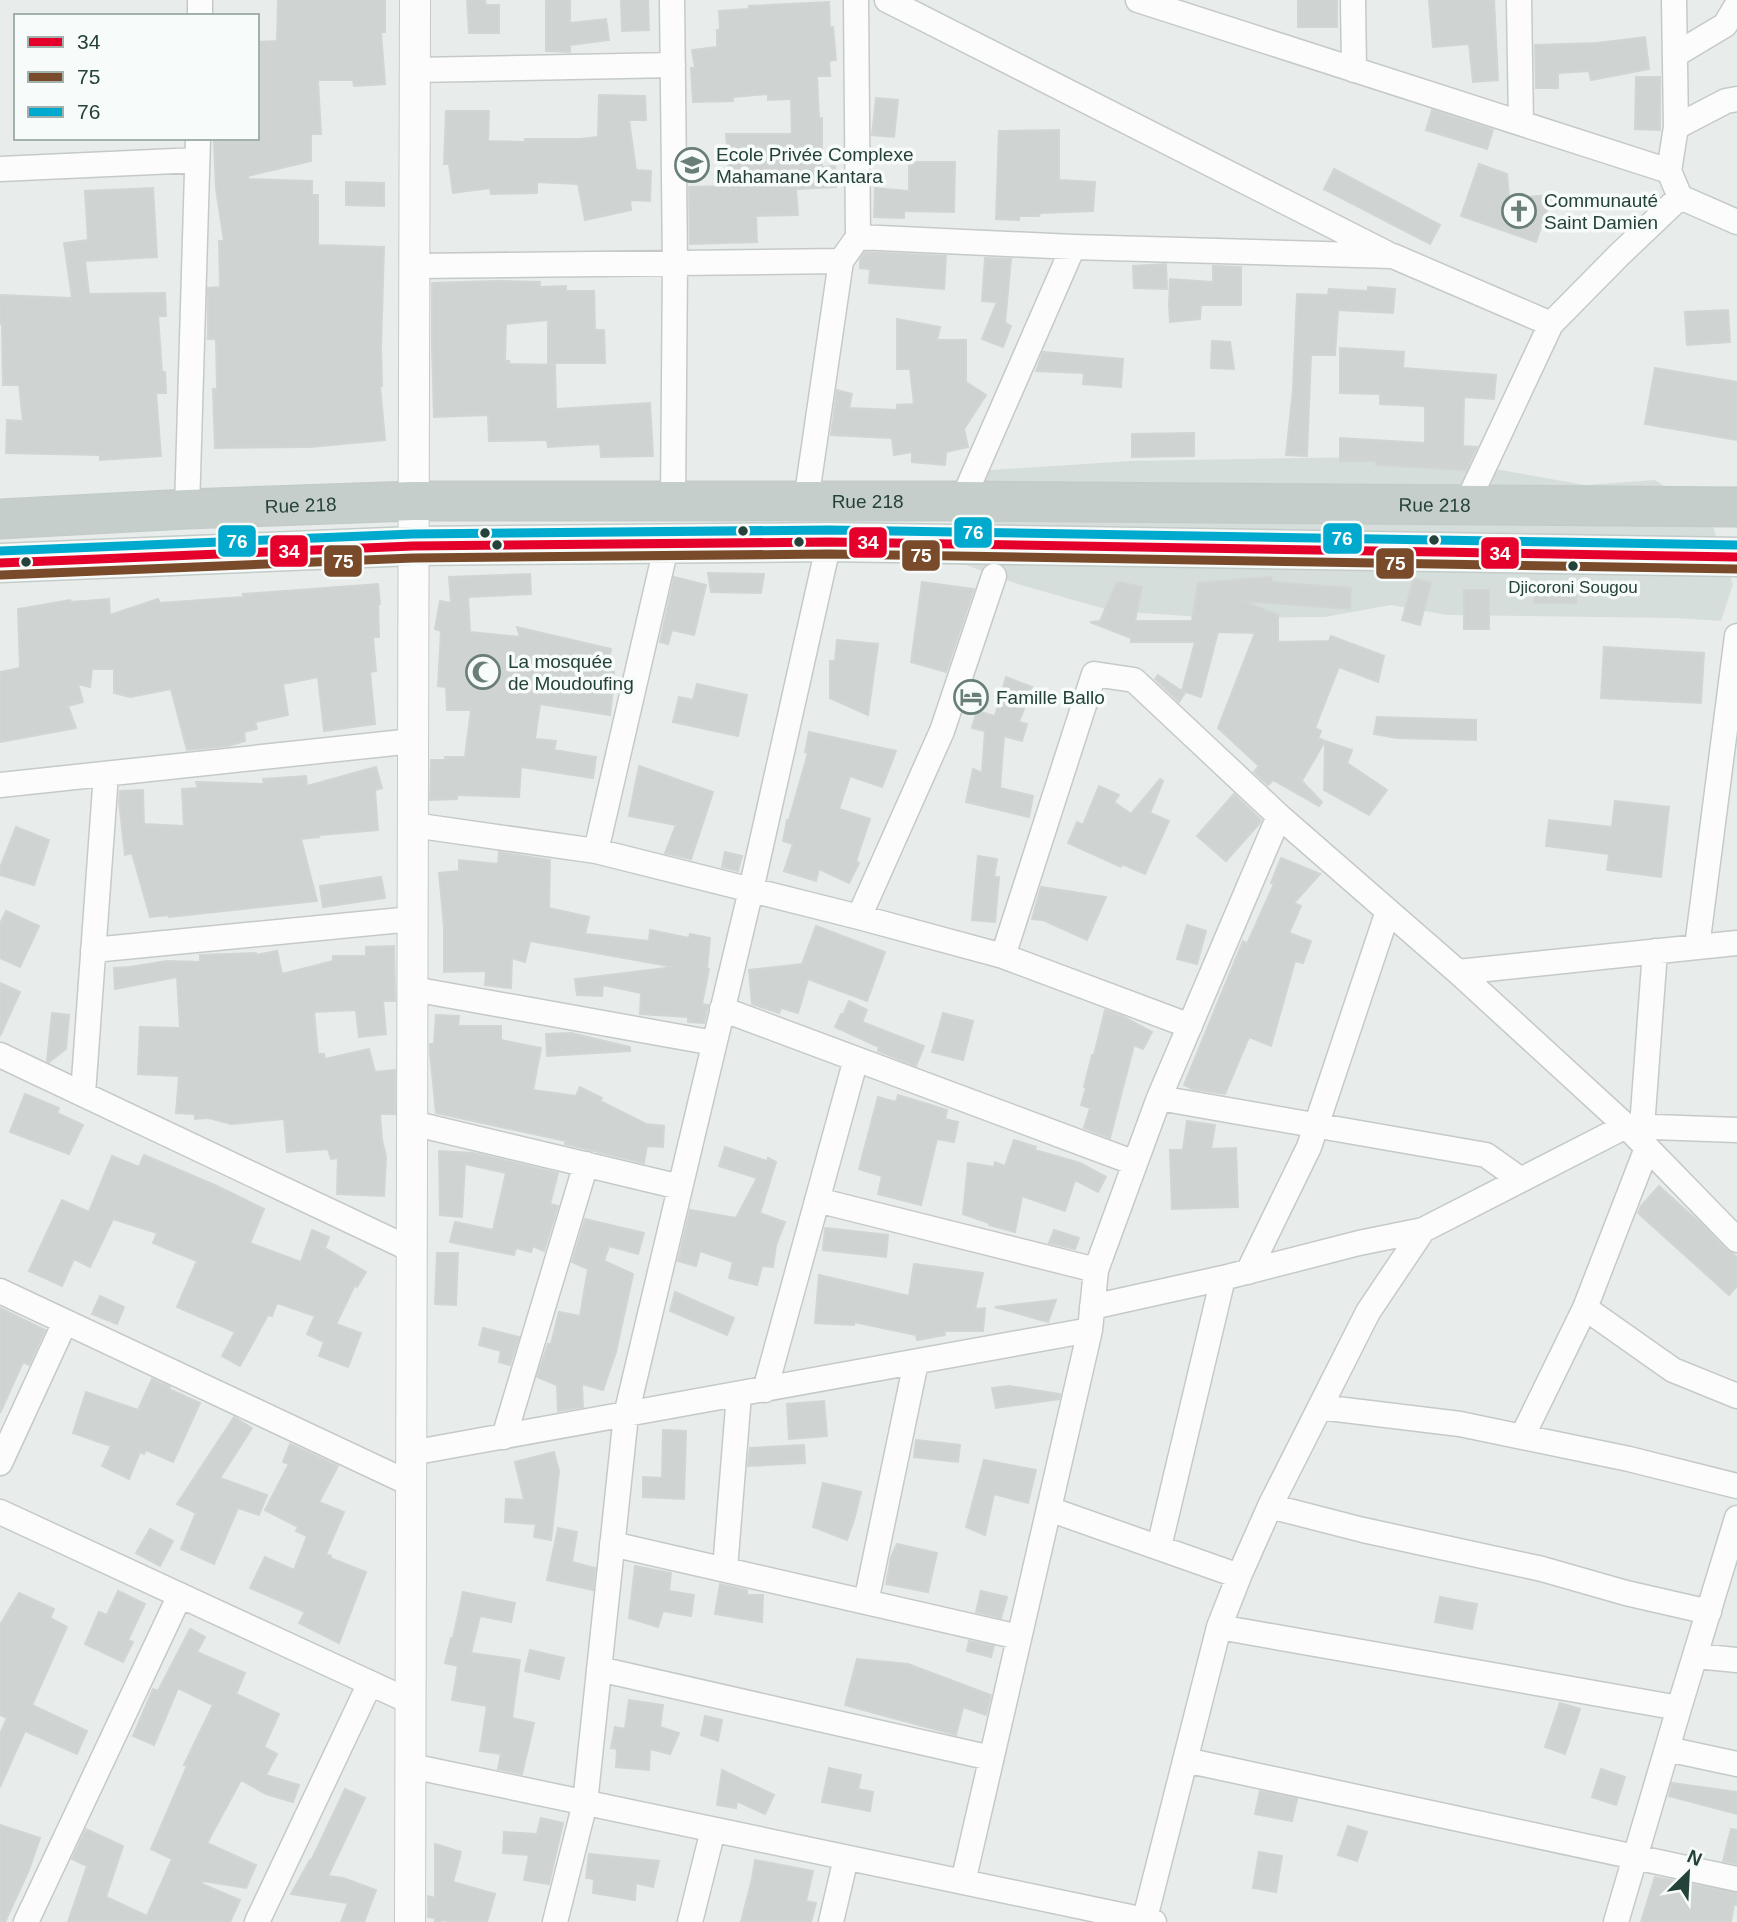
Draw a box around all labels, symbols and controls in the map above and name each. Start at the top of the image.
legend [14,14,259,140]
text: 34 [77,30,101,53]
text: 75 [77,65,100,88]
text: 76 [77,100,100,123]
place label: Ecole Privée Complexe Mahamane Kantara [716,144,913,187]
school or university icon: Ecole Privée Complexe Mahamane Kantara [673,146,711,184]
place label: Communauté Saint Damien [1544,190,1658,233]
church icon: Communauté Saint Damien [1500,192,1538,230]
street label: Rue 218 [832,491,904,512]
street label: Rue 218 [264,494,337,517]
street label: Rue 218 [1399,494,1471,516]
line badge: 76 [953,516,993,549]
text: 76 [962,522,984,543]
line badge: 76 [1322,522,1363,555]
line badge: 76 [217,524,257,558]
unlabelled marker [736,524,750,538]
unlabelled marker [478,526,492,540]
line badge: 34 [848,526,888,559]
text: 76 [1331,528,1353,549]
text: 76 [226,531,248,552]
text: 34 [857,532,879,553]
unlabelled marker [1427,533,1441,547]
line badge: 34 [269,534,309,568]
unlabelled marker [792,535,806,549]
line badge: 34 [1480,536,1520,570]
unlabelled marker [490,538,504,552]
line badge: 75 [901,539,941,572]
text: 34 [278,541,300,562]
text: 34 [1489,543,1511,564]
line badge: 75 [323,544,363,578]
text: 75 [910,545,932,566]
line badge: 75 [1375,547,1415,580]
text: 75 [332,551,354,572]
text: 75 [1384,553,1406,574]
unlabelled marker [19,555,33,569]
marker: Djicoroni Sougou [1566,559,1580,573]
place label: Djicoroni Sougou [1508,578,1638,597]
place label: La mosquée de Moudoufing [508,651,634,694]
mosque icon: La mosquée de Moudoufing [464,653,502,691]
hotel icon: Famille Ballo [952,678,990,716]
place label: Famille Ballo [996,687,1105,708]
north arrow [1653,1838,1723,1908]
text: N [1684,1846,1705,1870]

